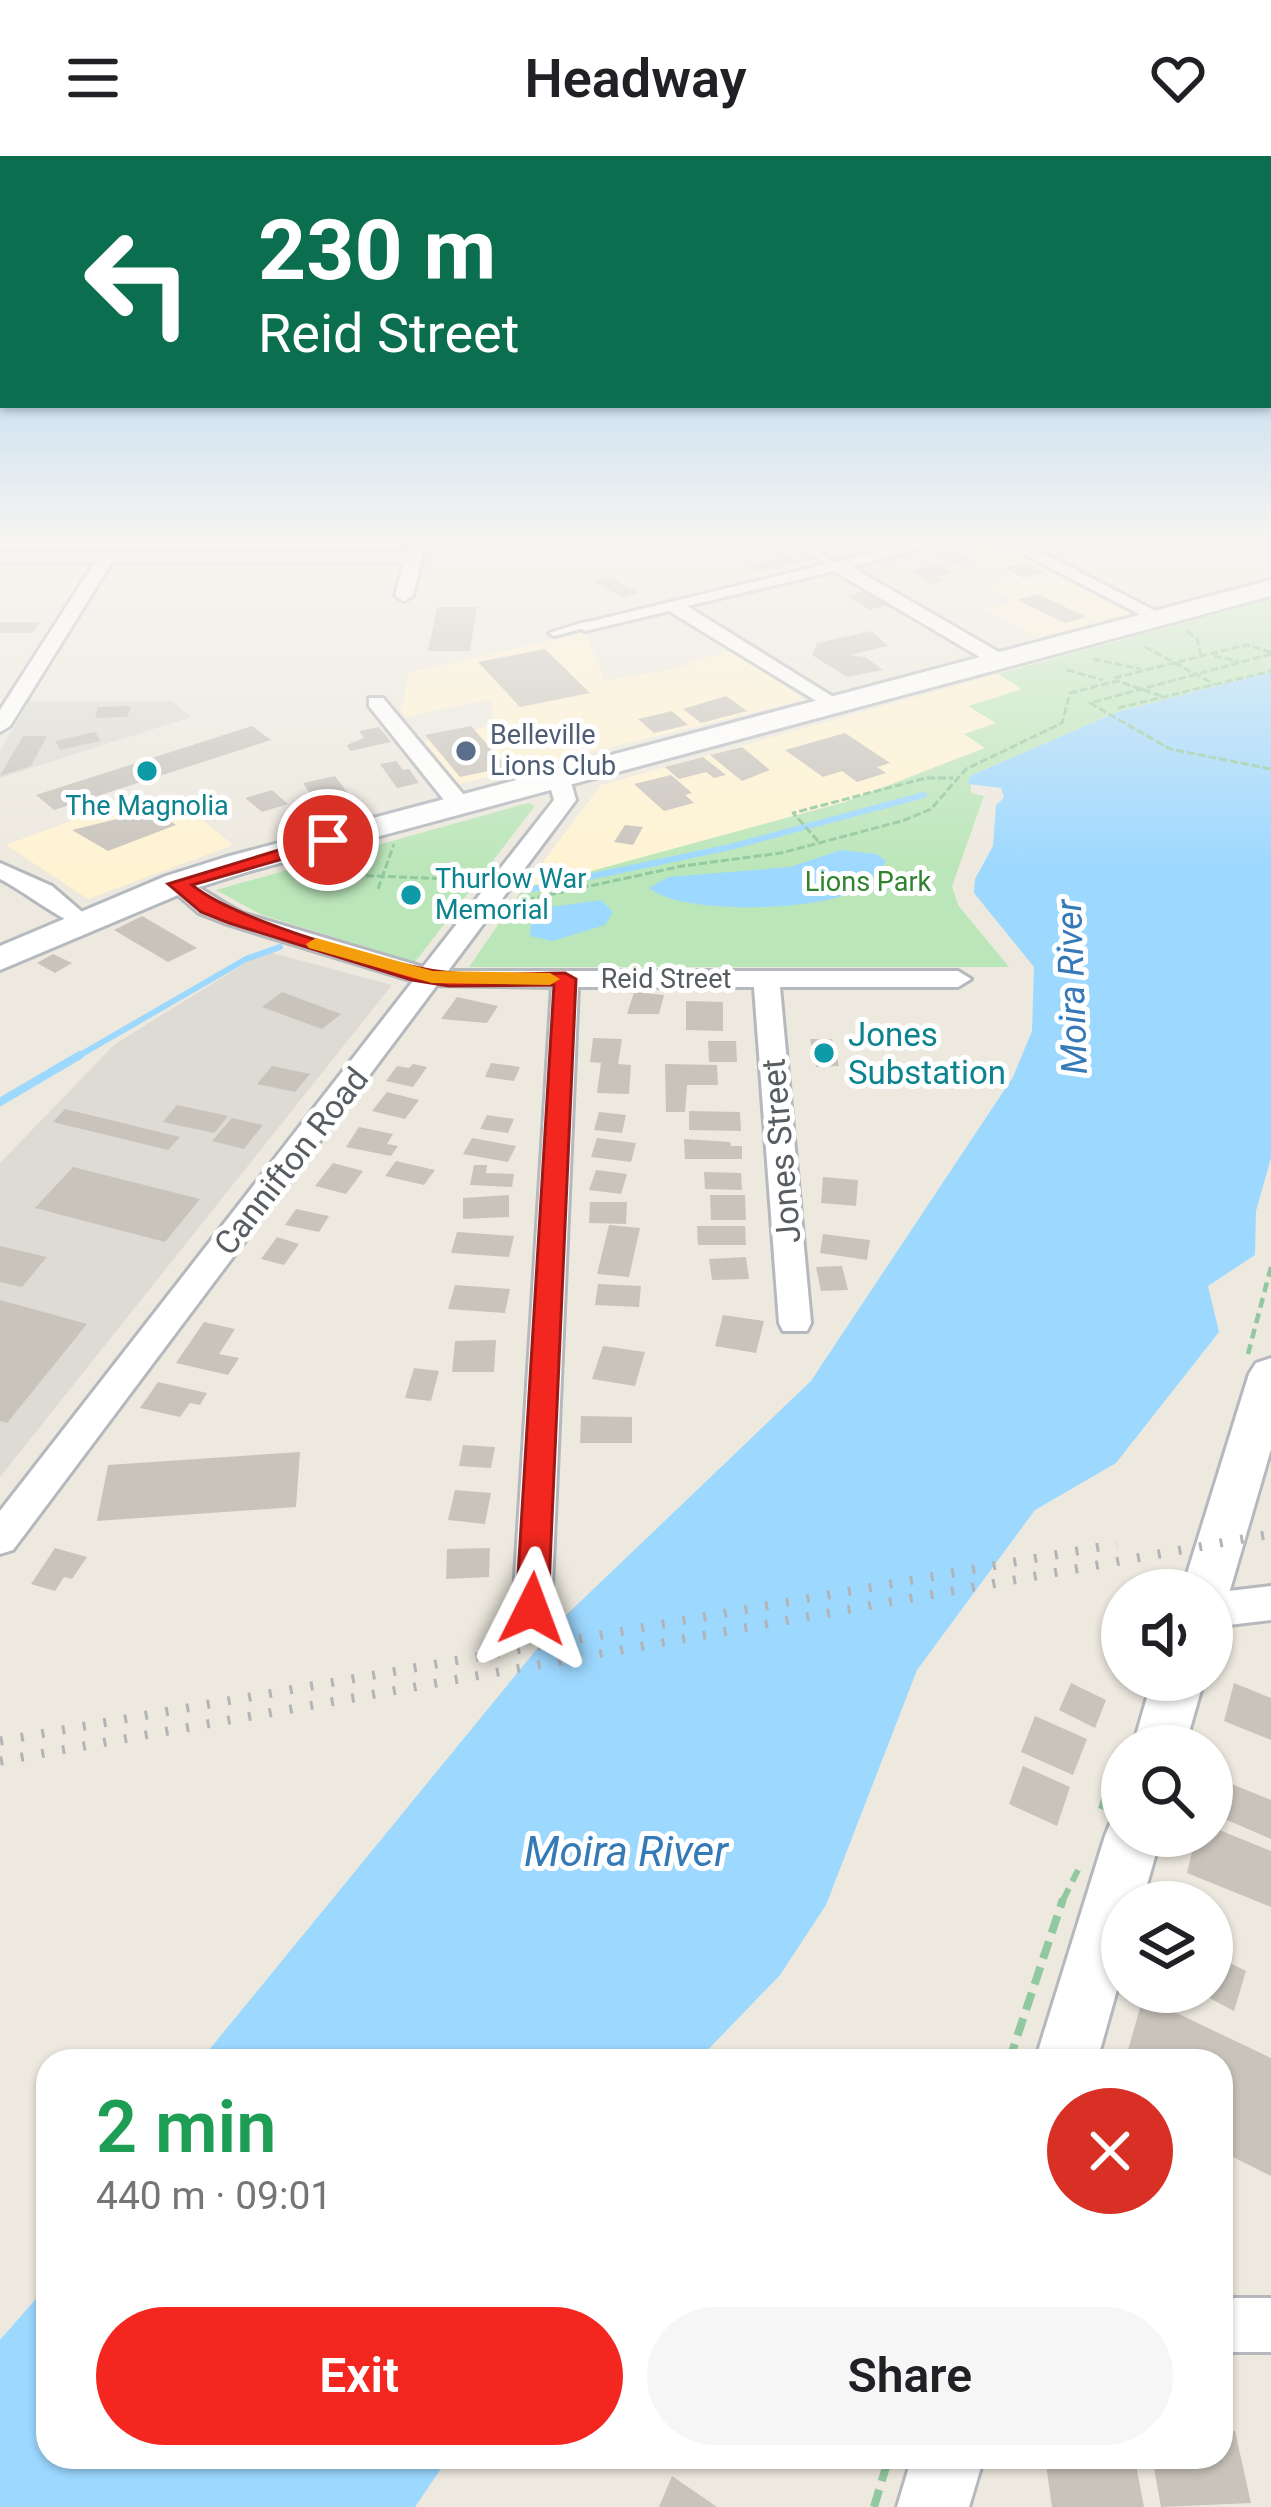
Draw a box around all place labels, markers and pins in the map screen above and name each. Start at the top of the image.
place label: Belleville Lions Club [490,719,616,782]
marker: Belleville Lions Club [453,738,479,764]
marker: The Magnolia [134,758,160,784]
pin [277,789,379,891]
place label: The Magnolia [65,790,229,822]
place label: Thurlow War Memorial [435,863,586,926]
marker: Thurlow War Memorial [398,882,424,908]
place label: Jones Substation [848,1015,1006,1092]
marker: Jones Substation [811,1040,837,1066]

